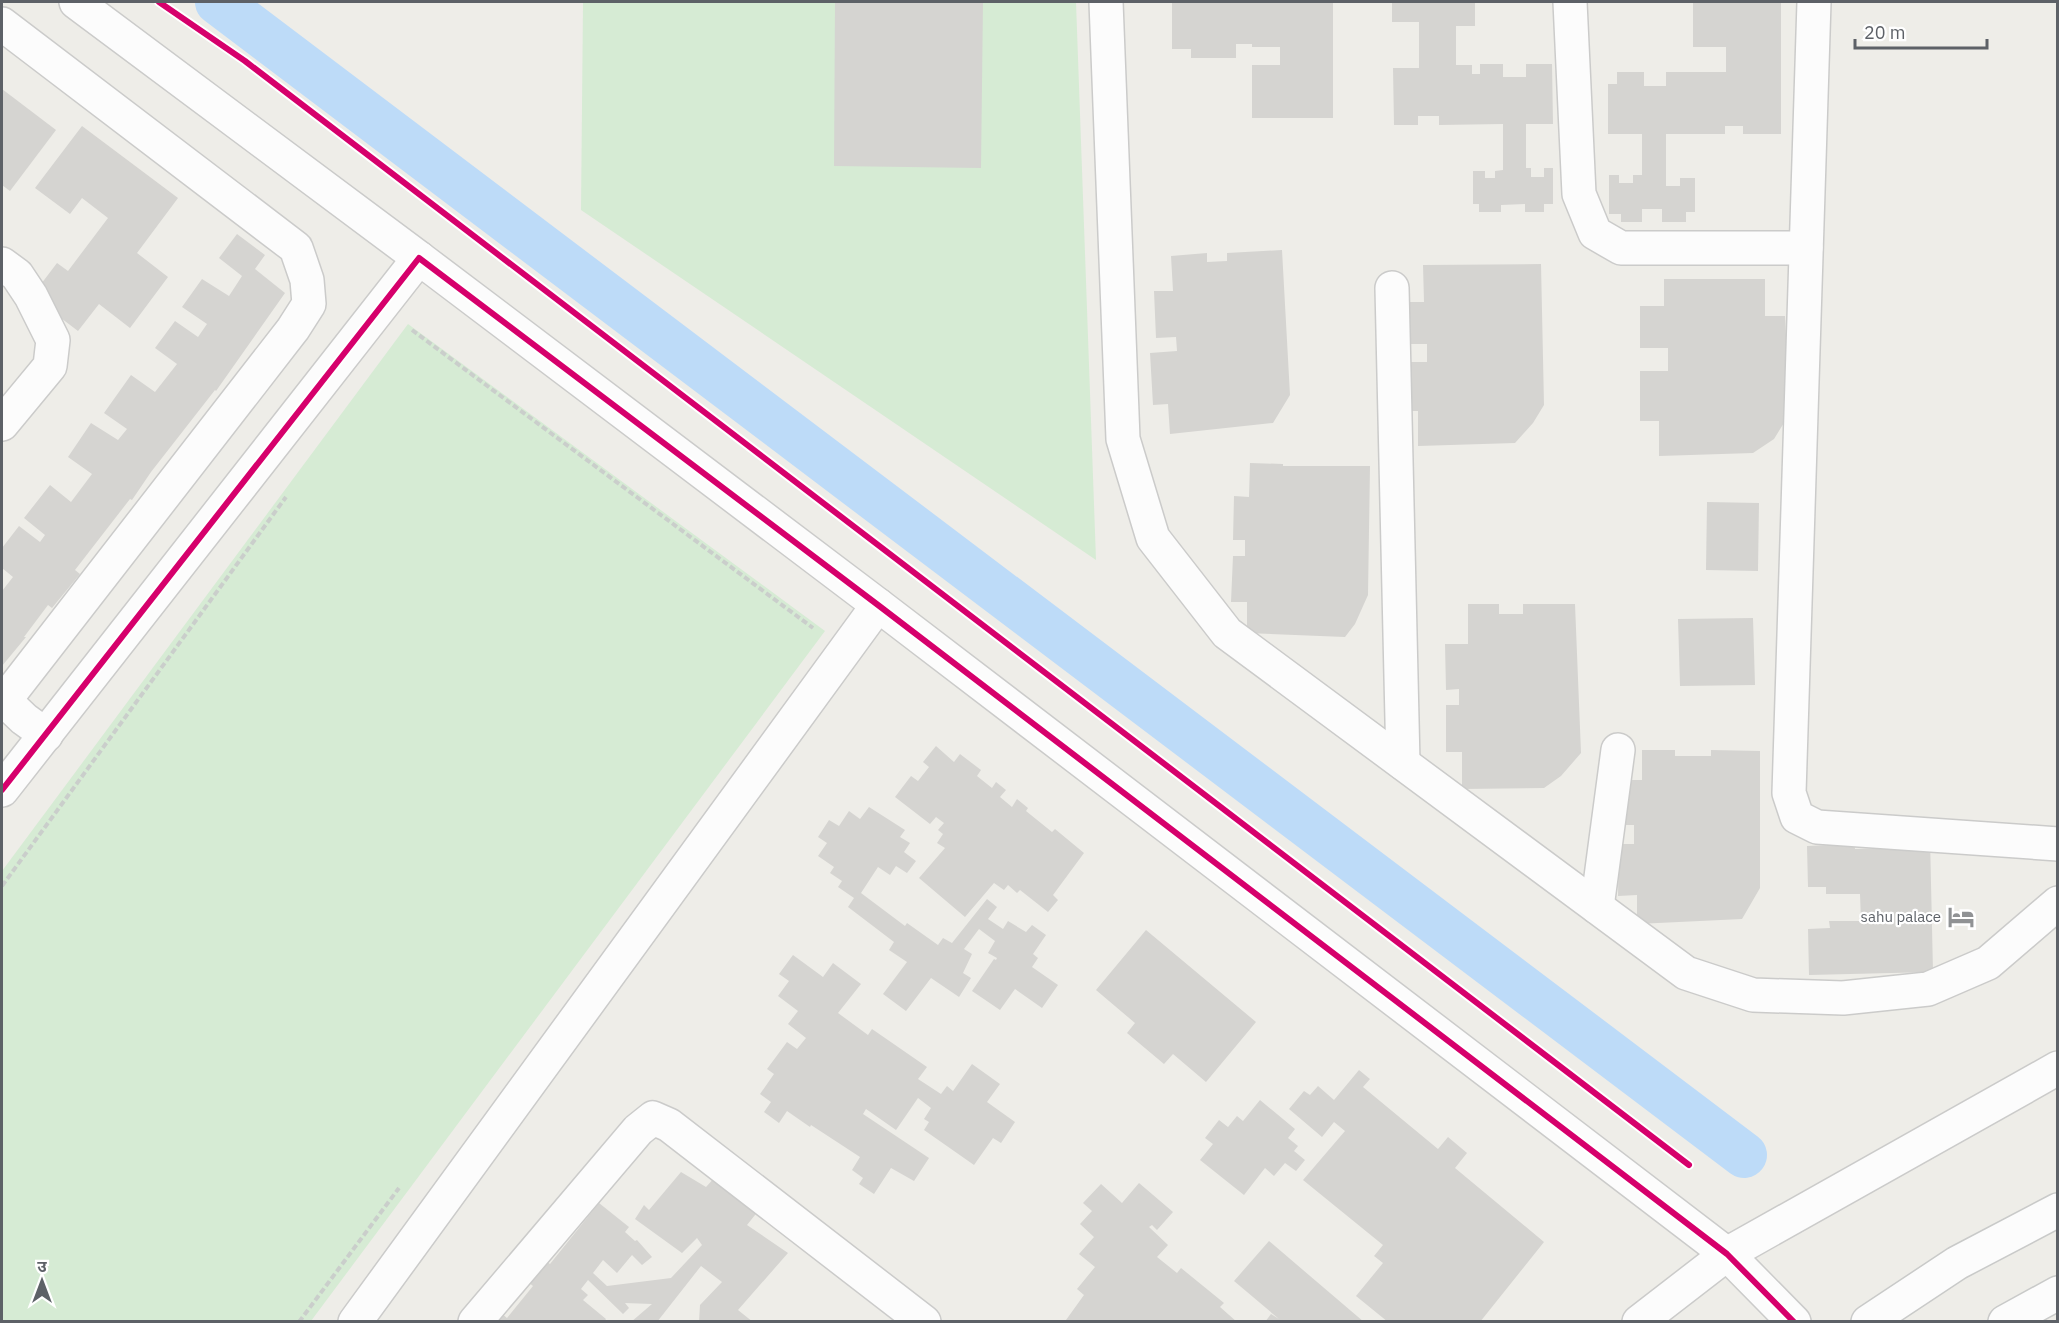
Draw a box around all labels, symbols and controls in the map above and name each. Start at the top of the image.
scale bar [1855,12,1987,50]
text: 20 m [1864,21,1906,44]
hotel icon: sahu palace [1946,902,1976,932]
place label: sahu palace [1861,907,1941,926]
north arrow [12,1251,72,1311]
text: उ [37,1256,47,1276]

